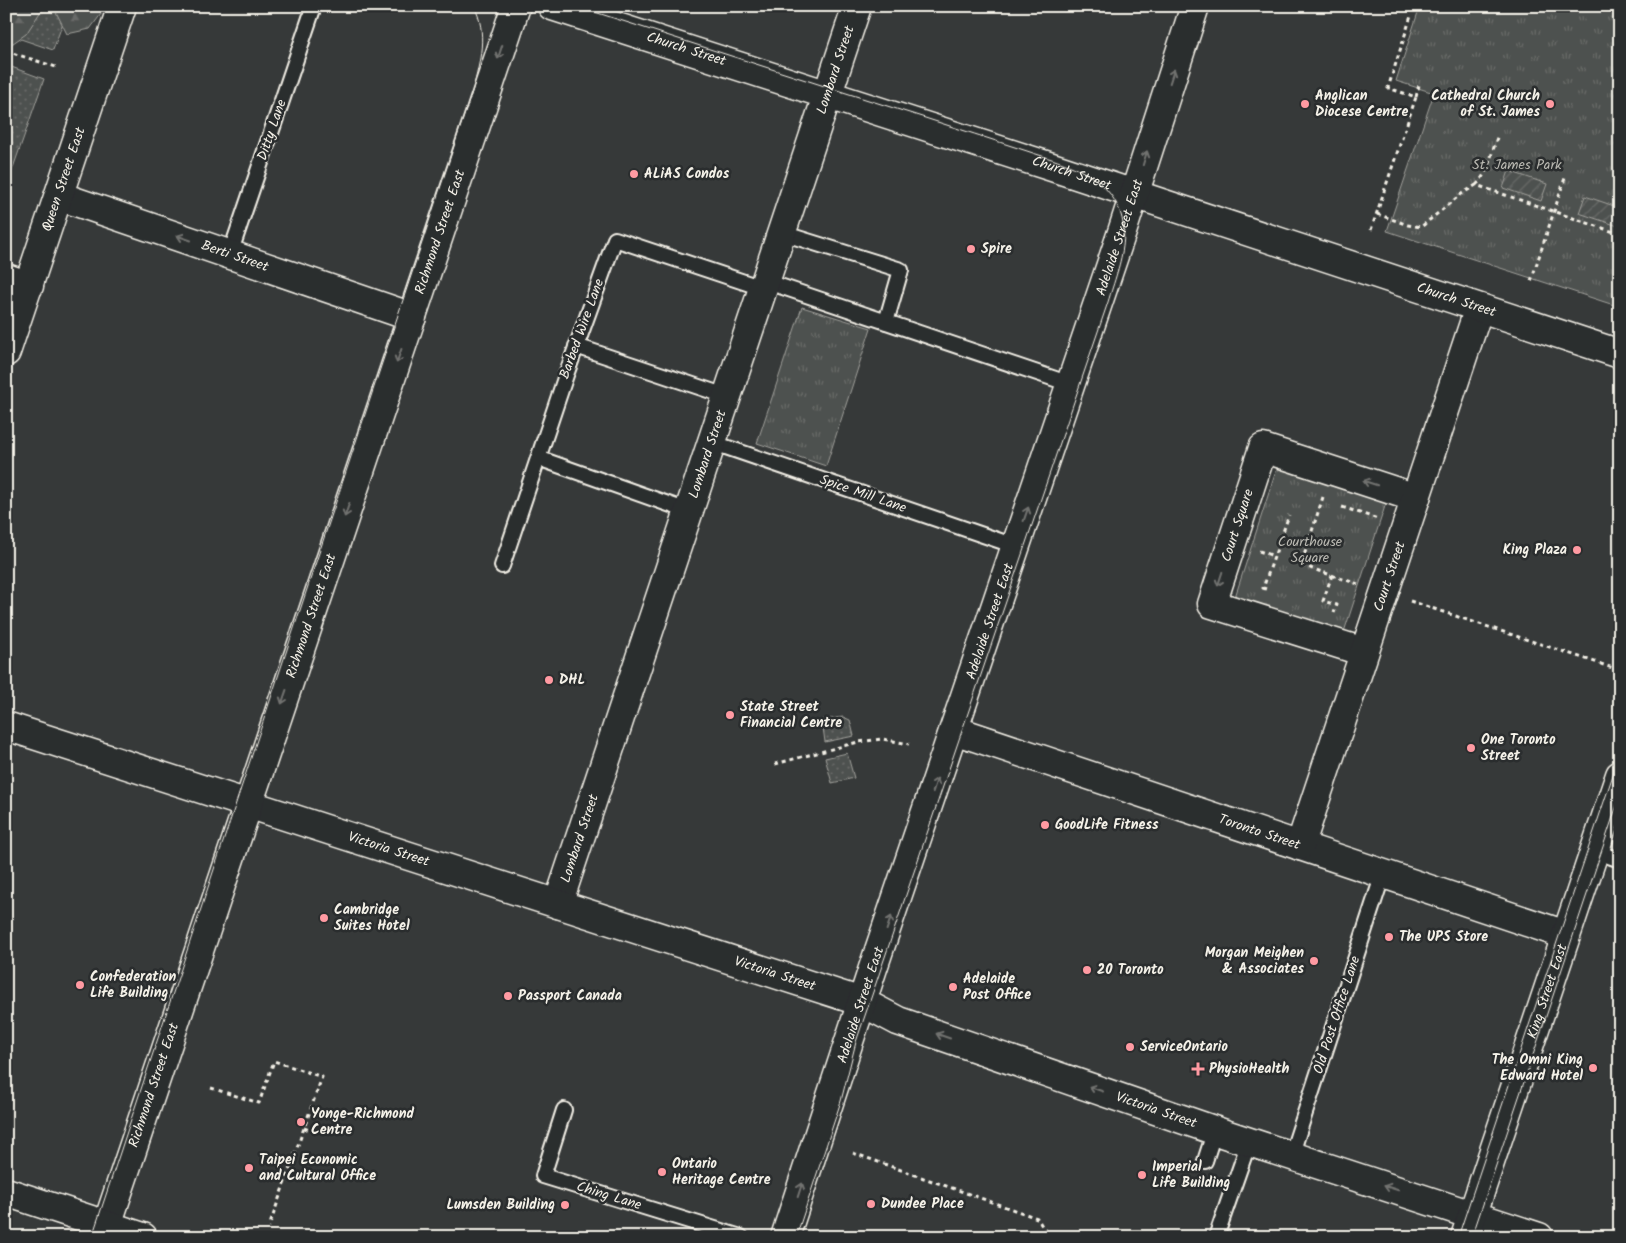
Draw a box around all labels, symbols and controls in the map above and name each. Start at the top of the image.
street label: Lombard Street [811,22,861,117]
street label: Church Street [644,26,729,72]
one-way arrow [495,44,504,60]
one-way arrow [1168,69,1177,84]
place label: Anglican Diocese Centre [1315,85,1408,123]
place label: Cathedral Church of St. James [1431,85,1540,123]
street label: Ditty Lane [251,96,293,164]
marker: Anglican Diocese Centre [1299,98,1311,110]
marker: Cathedral Church of St. James [1544,98,1556,110]
street label: Queen Street East [36,124,92,235]
street label: Church Street [1029,150,1115,197]
one-way arrow [1141,151,1150,167]
park label: St. James Park [1472,154,1562,176]
place label: ALiAS Condos [644,163,730,185]
street label: Richmond Street East [409,166,471,297]
marker: ALiAS Condos [628,168,640,180]
street label: Adelaide Street East [1090,176,1149,299]
one-way arrow [176,233,192,242]
street label: Berti Street [198,235,272,278]
place label: Spire [981,238,1012,260]
marker: Spire [965,243,977,255]
street label: Barbed Wire Lane [554,275,611,382]
street label: Church Street [1414,277,1499,324]
one-way arrow [394,348,403,363]
street label: Lombard Street [683,407,733,501]
street label: Spice Mill Lane [817,469,910,519]
one-way arrow [1362,477,1378,487]
street label: Court Square [1215,486,1260,565]
one-way arrow [342,502,351,517]
one-way arrow [1022,507,1031,523]
park label: Courthouse Square [1278,531,1343,569]
street label: Court Street [1368,538,1412,614]
place label: King Plaza [1503,539,1567,561]
marker: King Plaza [1571,544,1583,556]
street label: Richmond Street East [280,550,343,681]
street label: Adelaide Street East [960,560,1020,682]
one-way arrow [1215,571,1224,587]
place label: DHL [559,669,585,691]
marker: DHL [543,674,555,686]
one-way arrow [279,689,288,705]
place label: State Street Financial Centre [740,696,842,734]
marker: State Street Financial Centre [724,709,736,721]
place label: One Toronto Street [1481,729,1556,767]
marker: One Toronto Street [1465,742,1477,754]
one-way arrow [931,777,941,793]
street label: Lombard Street [555,791,605,886]
street label: Toronto Street [1215,808,1304,856]
place label: GoodLife Fitness [1055,814,1159,836]
marker: GoodLife Fitness [1039,819,1051,831]
street label: Victoria Street [345,826,433,873]
place label: Cambridge Suites Hotel [334,899,410,937]
marker: Cambridge Suites Hotel [318,912,330,924]
one-way arrow [884,915,894,931]
place label: The UPS Store [1399,926,1488,948]
marker: The UPS Store [1383,931,1395,943]
street label: King Street East [1521,941,1574,1042]
place label: Morgan Meighen & Associates [1205,942,1304,980]
street label: Adelaide Street East [832,943,891,1066]
street label: Victoria Street [731,951,819,998]
street label: Old Post Office Lane [1308,952,1367,1077]
marker: Morgan Meighen & Associates [1308,955,1320,967]
place label: 20 Toronto [1097,959,1164,981]
marker: 20 Toronto [1081,964,1093,976]
place label: Confederation Life Building [90,966,177,1004]
place label: Adelaide Post Office [963,968,1031,1006]
marker: Confederation Life Building [74,979,86,991]
marker: Adelaide Post Office [947,981,959,993]
place label: Passport Canada [518,985,622,1007]
marker: Passport Canada [502,990,514,1002]
street label: Richmond Street East [123,1020,185,1151]
one-way arrow [935,1031,951,1040]
place label: ServiceOntario [1140,1036,1228,1058]
marker: ServiceOntario [1124,1041,1136,1053]
place label: The Omni King Edward Hotel [1492,1049,1583,1087]
place label: PhysioHealth [1209,1058,1290,1080]
marker: PhysioHealth [1191,1062,1205,1076]
marker: The Omni King Edward Hotel [1587,1062,1599,1074]
one-way arrow [1089,1084,1105,1093]
street label: Victoria Street [1113,1086,1200,1135]
place label: Yonge-Richmond Centre [311,1103,414,1141]
marker: Yonge-Richmond Centre [295,1116,307,1128]
place label: Taipei Economic and Cultural Office [259,1149,376,1187]
place label: Ontario Heritage Centre [672,1153,771,1191]
place label: Imperial Life Building [1152,1156,1230,1194]
marker: Taipei Economic and Cultural Office [243,1162,255,1174]
marker: Ontario Heritage Centre [656,1166,668,1178]
marker: Imperial Life Building [1136,1169,1148,1181]
street label: Ching Lane [574,1176,645,1217]
one-way arrow [796,1183,806,1199]
one-way arrow [1383,1183,1399,1193]
place label: Dundee Place [881,1193,964,1215]
place label: Lumsden Building [446,1194,555,1216]
marker: Dundee Place [865,1198,877,1210]
marker: Lumsden Building [559,1199,571,1211]

